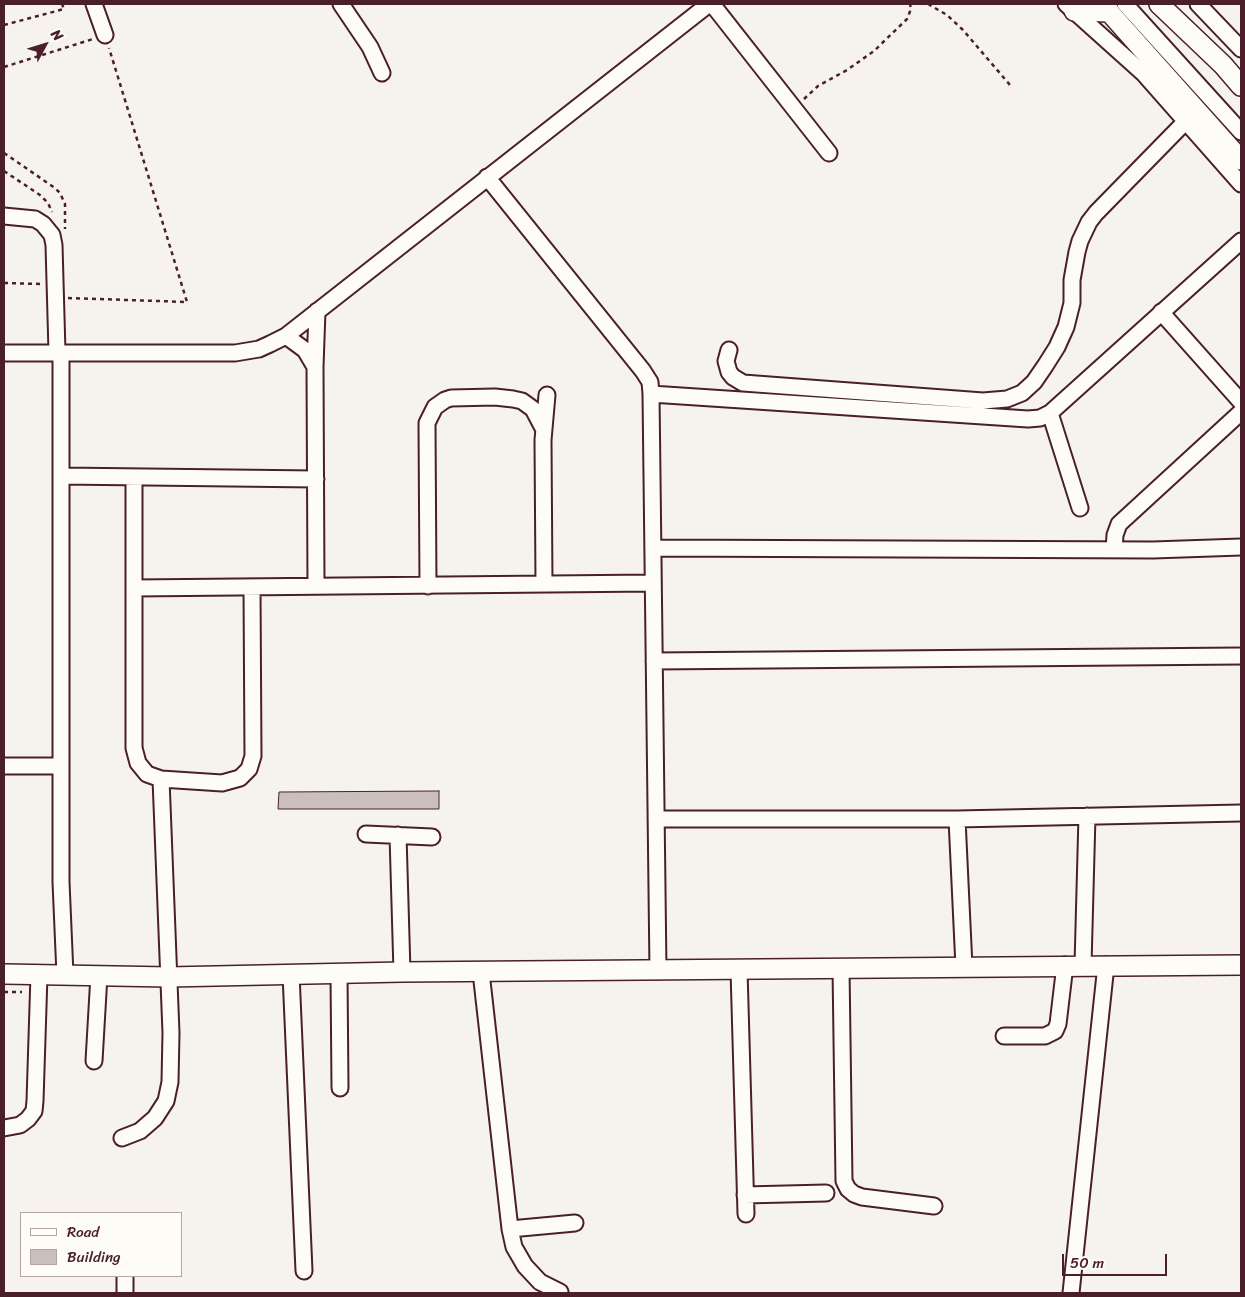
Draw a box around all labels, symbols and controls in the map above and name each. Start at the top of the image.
north arrow [20,20,70,70]
text: N [44,24,70,47]
legend [20,1212,182,1277]
text: Road [67,1219,99,1245]
text: Building [67,1244,121,1270]
scale bar [1065,1244,1170,1276]
text: 50 m [1070,1250,1104,1276]

